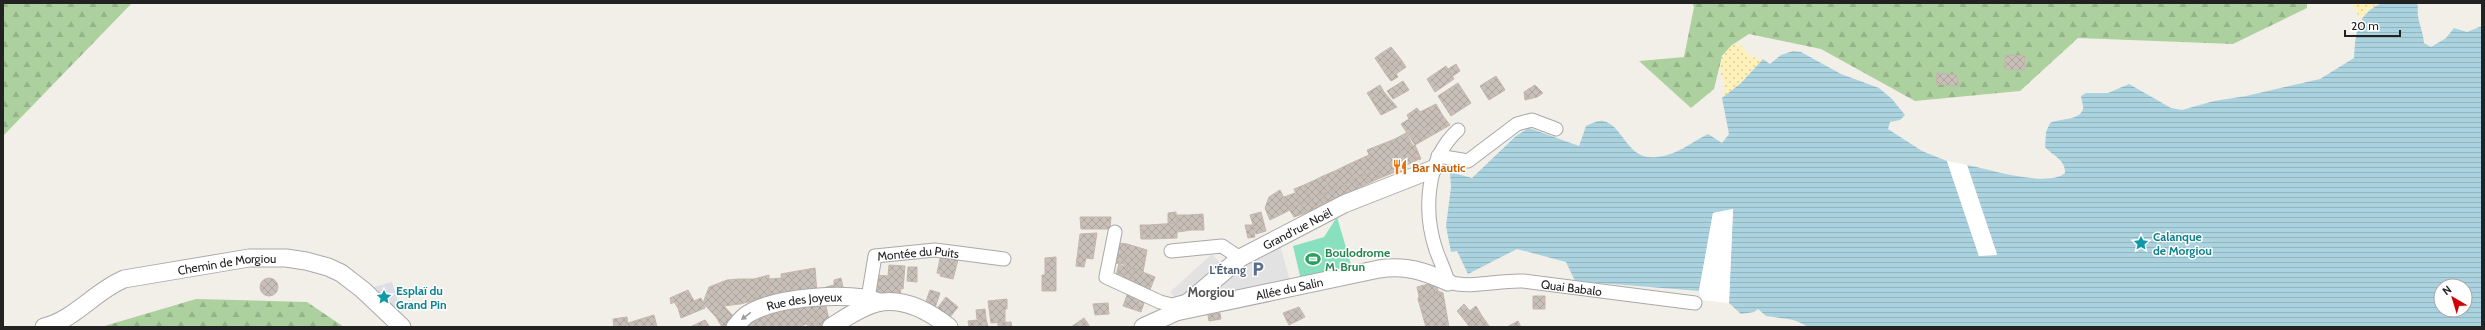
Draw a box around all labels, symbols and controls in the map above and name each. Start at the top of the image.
scale bar [2345,12,2400,38]
text: 20 m [2351,18,2379,33]
restaurant icon: Bar Nautic [1391,158,1409,176]
place label: Bar Nautic [1412,160,1466,175]
street label: Grand'rue Noël [1260,204,1334,252]
place label: Calanque de Morgiou [2153,229,2212,258]
place icon: Calanque de Morgiou [2132,234,2150,252]
street label: Montée du Puits [877,243,960,263]
place label: Boulodrome M. Brun [1325,245,1390,274]
street label: Chemin de Morgiou [176,250,276,277]
sports icon: Boulodrome M. Brun [1304,250,1322,268]
parking icon: L'Étang [1249,260,1267,278]
place label: L'Étang [1209,262,1246,277]
street label: Allée du Salin [1254,274,1325,302]
street label: Quai Babalo [1540,276,1603,299]
north arrow [2433,278,2473,318]
text: N [2439,282,2454,298]
place label: Esplaï du Grand Pin [396,283,447,312]
district label: Morgiou [1188,284,1234,300]
place icon: Esplaï du Grand Pin [375,288,393,306]
street label: Rue des Joyeux [765,289,843,313]
one-way arrow [741,312,752,320]

